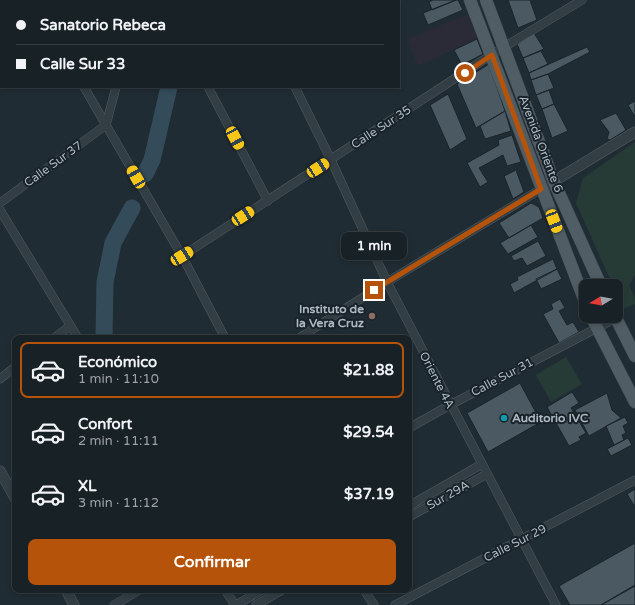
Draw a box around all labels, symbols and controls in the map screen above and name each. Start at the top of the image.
text: Sanatorio Rebeca [40,16,166,34]
text: Calle Sur 33 [40,55,125,73]
route start [456,64,474,82]
street label: Avenida Oriente 6 [516,94,566,194]
street label: Calle Sur 35 [349,103,413,151]
car [224,125,246,151]
street label: Calle Sur 37 [21,138,85,190]
car [305,156,331,180]
car [125,164,147,190]
car [230,204,256,228]
car [544,208,564,234]
callout: 1 min [341,232,407,260]
text: 1 min [357,238,391,254]
car [169,245,195,267]
north arrow [579,279,623,323]
map controls [579,279,623,323]
route end [365,281,383,299]
place label: Instituto de la Vera Cruz [296,302,364,330]
marker: Instituto de la Vera Cruz [367,311,377,321]
street label: Oriente 4A [417,349,457,411]
icon: car [30,352,66,388]
text: Económico [78,353,157,371]
street label: Calle Sur 31 [469,355,535,399]
text: $21.88 [343,361,394,379]
text: 1 min · 11:10 [78,371,159,387]
place label: Auditorio IVC [512,411,589,425]
marker: Auditorio IVC [499,413,509,423]
icon: car [30,414,66,450]
text: Confort [78,415,132,433]
text: $29.54 [343,423,394,441]
text: 2 min · 11:11 [78,433,159,449]
icon: car [30,476,66,512]
text: XL [78,477,97,495]
street label: Sur 29A [424,478,472,512]
text: $37.19 [344,485,394,503]
text: 3 min · 11:12 [78,495,159,511]
street label: Calle Sur 29 [481,521,549,565]
button: Confirmar [28,539,396,585]

